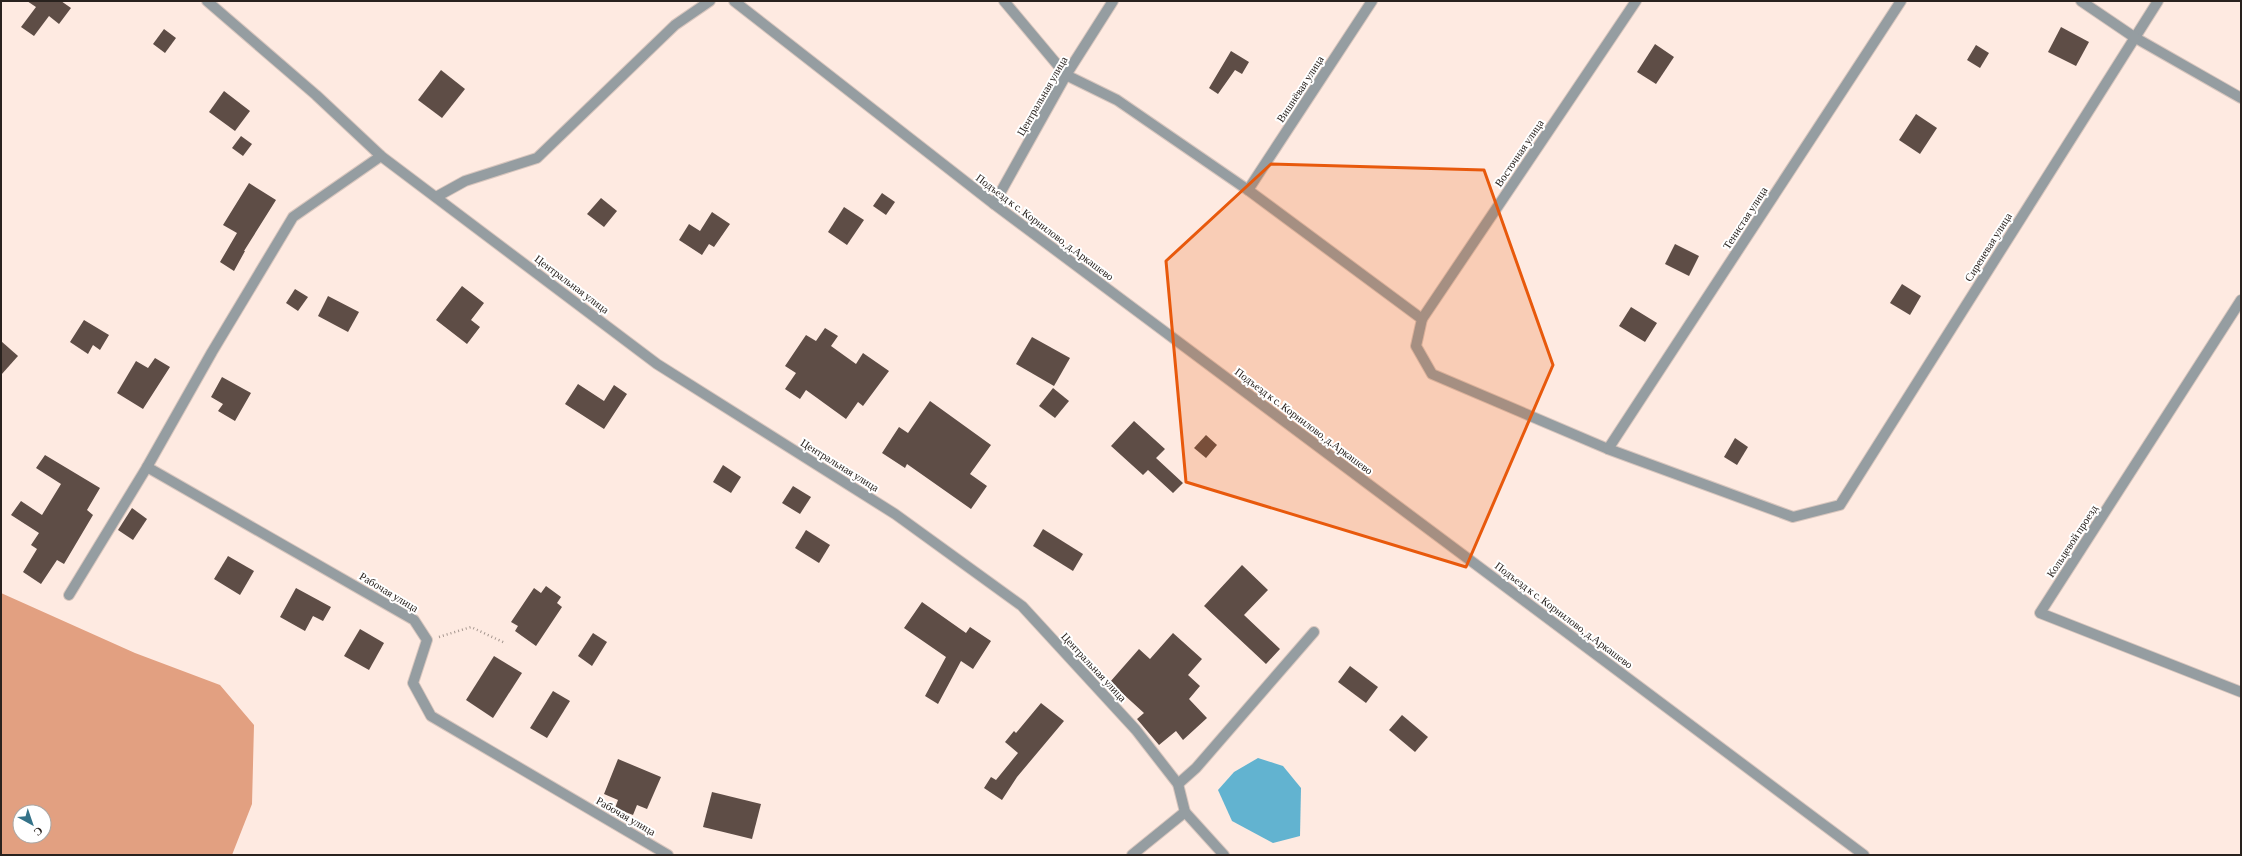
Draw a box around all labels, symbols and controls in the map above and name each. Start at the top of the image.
street label: Вишнёвая улица [1274,53,1326,124]
street label: Центральная улица [1014,54,1070,138]
street label: Восточная улица [1492,117,1546,189]
street label: Подъезд к с. Корнилово, д.Аркашево [973,171,1117,284]
street label: Тенистая улица [1720,184,1770,251]
street label: Сиреневая улица [1962,210,2014,284]
street label: Центральная улица [533,252,612,316]
street label: Подъезд к с. Корнилово, д.Аркашево [1232,365,1376,478]
street label: Центральная улица [799,436,881,494]
street label: Кольцевой проезд [2044,502,2100,579]
street label: Подъезд к с. Корнилово, д.Аркашево [1492,559,1636,672]
street label: Рабочая улица [357,570,421,614]
street label: Центральная улица [1059,630,1129,704]
street label: Рабочая улица [594,794,658,838]
north arrow [12,804,52,844]
text: С [31,825,45,839]

